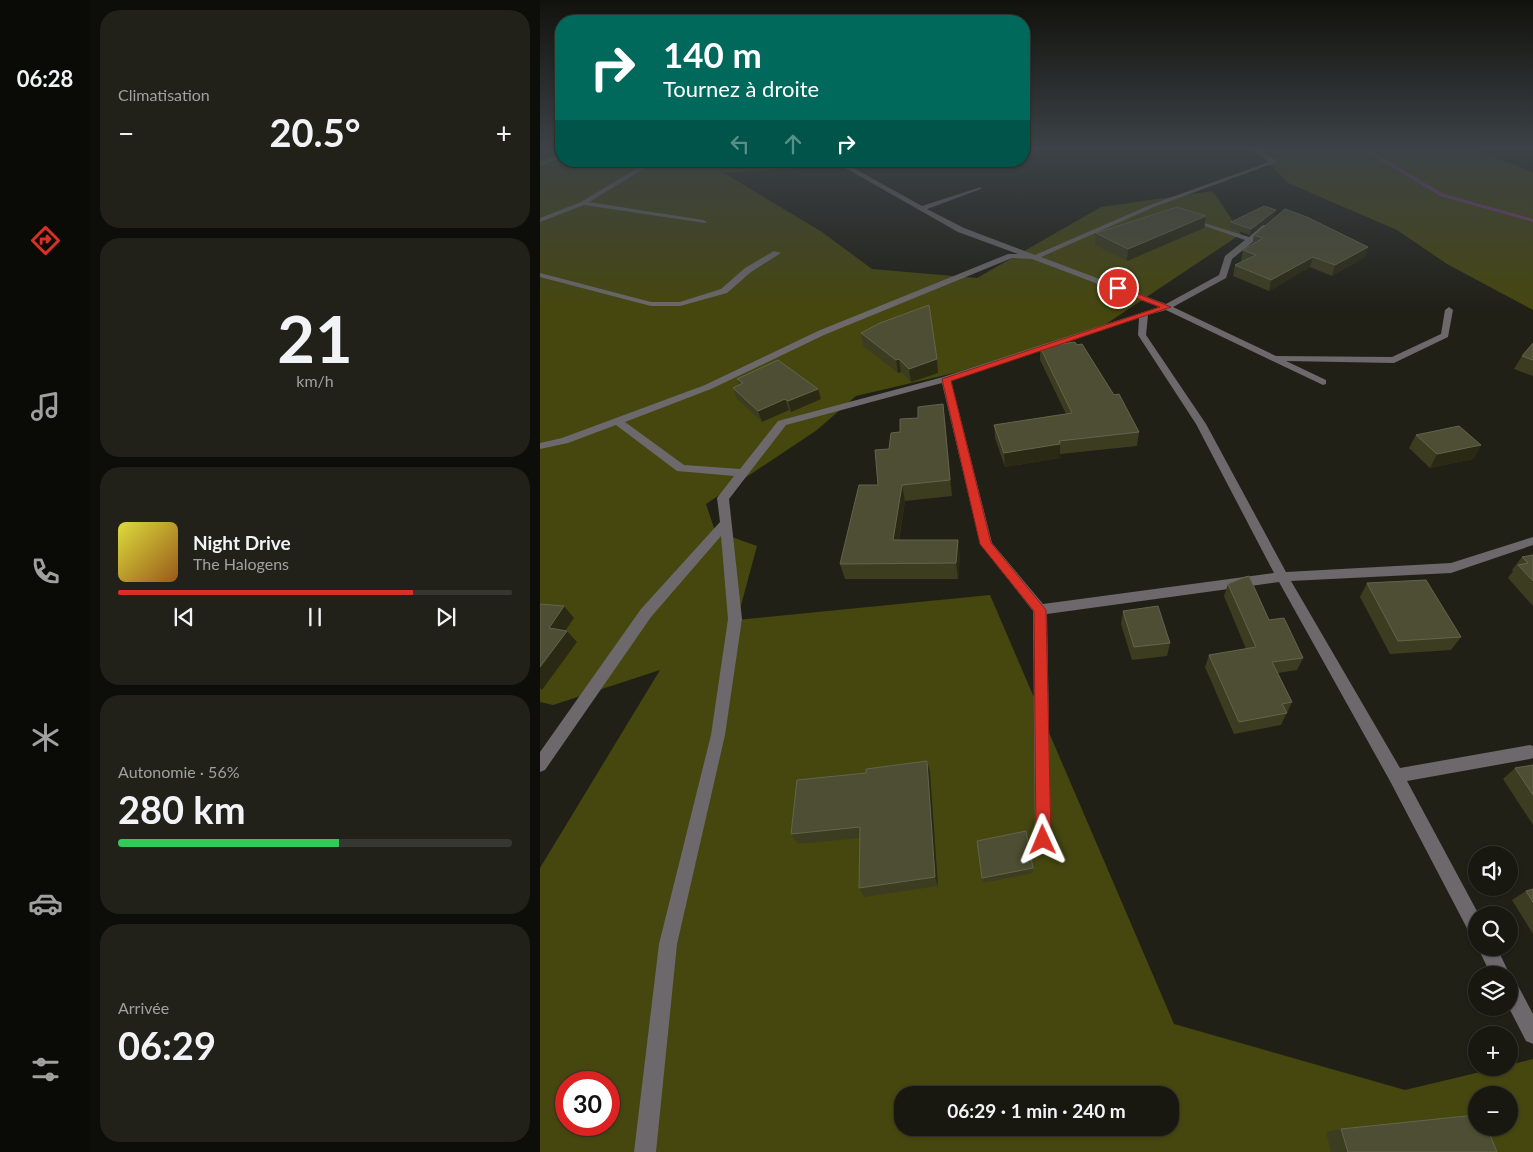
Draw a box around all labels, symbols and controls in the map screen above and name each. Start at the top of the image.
text: 140 m [663,33,762,75]
icon: right [580,35,645,100]
text: 06:28 [17,65,73,92]
text: Tournez à droite [663,75,819,102]
text: Climatisation [118,85,210,104]
text: 20.5° [270,109,360,155]
text: − [118,116,134,150]
text: + [496,116,512,150]
icon: left [726,130,754,158]
icon: ahead [779,130,807,158]
icon: right [832,130,860,158]
icon: directions [28,223,63,258]
pin [1097,267,1139,309]
icon: arrive [1104,274,1132,302]
text: 21 [277,299,353,377]
text: km/h [296,371,334,390]
icon: music [28,389,63,424]
text: Night Drive [193,531,291,554]
icon: phone [28,554,63,589]
text: The Halogens [193,554,289,573]
icon: previous [170,603,198,631]
icon: pause [301,603,329,631]
icon: next [432,603,460,631]
icon: climate [28,720,63,755]
text: Autonomie · 56% [118,762,240,781]
text: 280 km [118,786,246,832]
position arrow [1016,813,1068,865]
map controls [1468,846,1518,1136]
button: sound [1468,846,1518,896]
icon: car [28,886,63,921]
button: search [1468,906,1518,956]
button: layers [1468,966,1518,1016]
text: Arrivée [118,998,169,1017]
text: 06:29 [118,1022,216,1068]
button: + [1468,1026,1518,1076]
icon: filters [28,1052,63,1087]
speed limit sign: 30 [555,1071,620,1136]
button: − [1468,1086,1518,1136]
text: 06:29 · 1 min · 240 m [947,1099,1126,1122]

